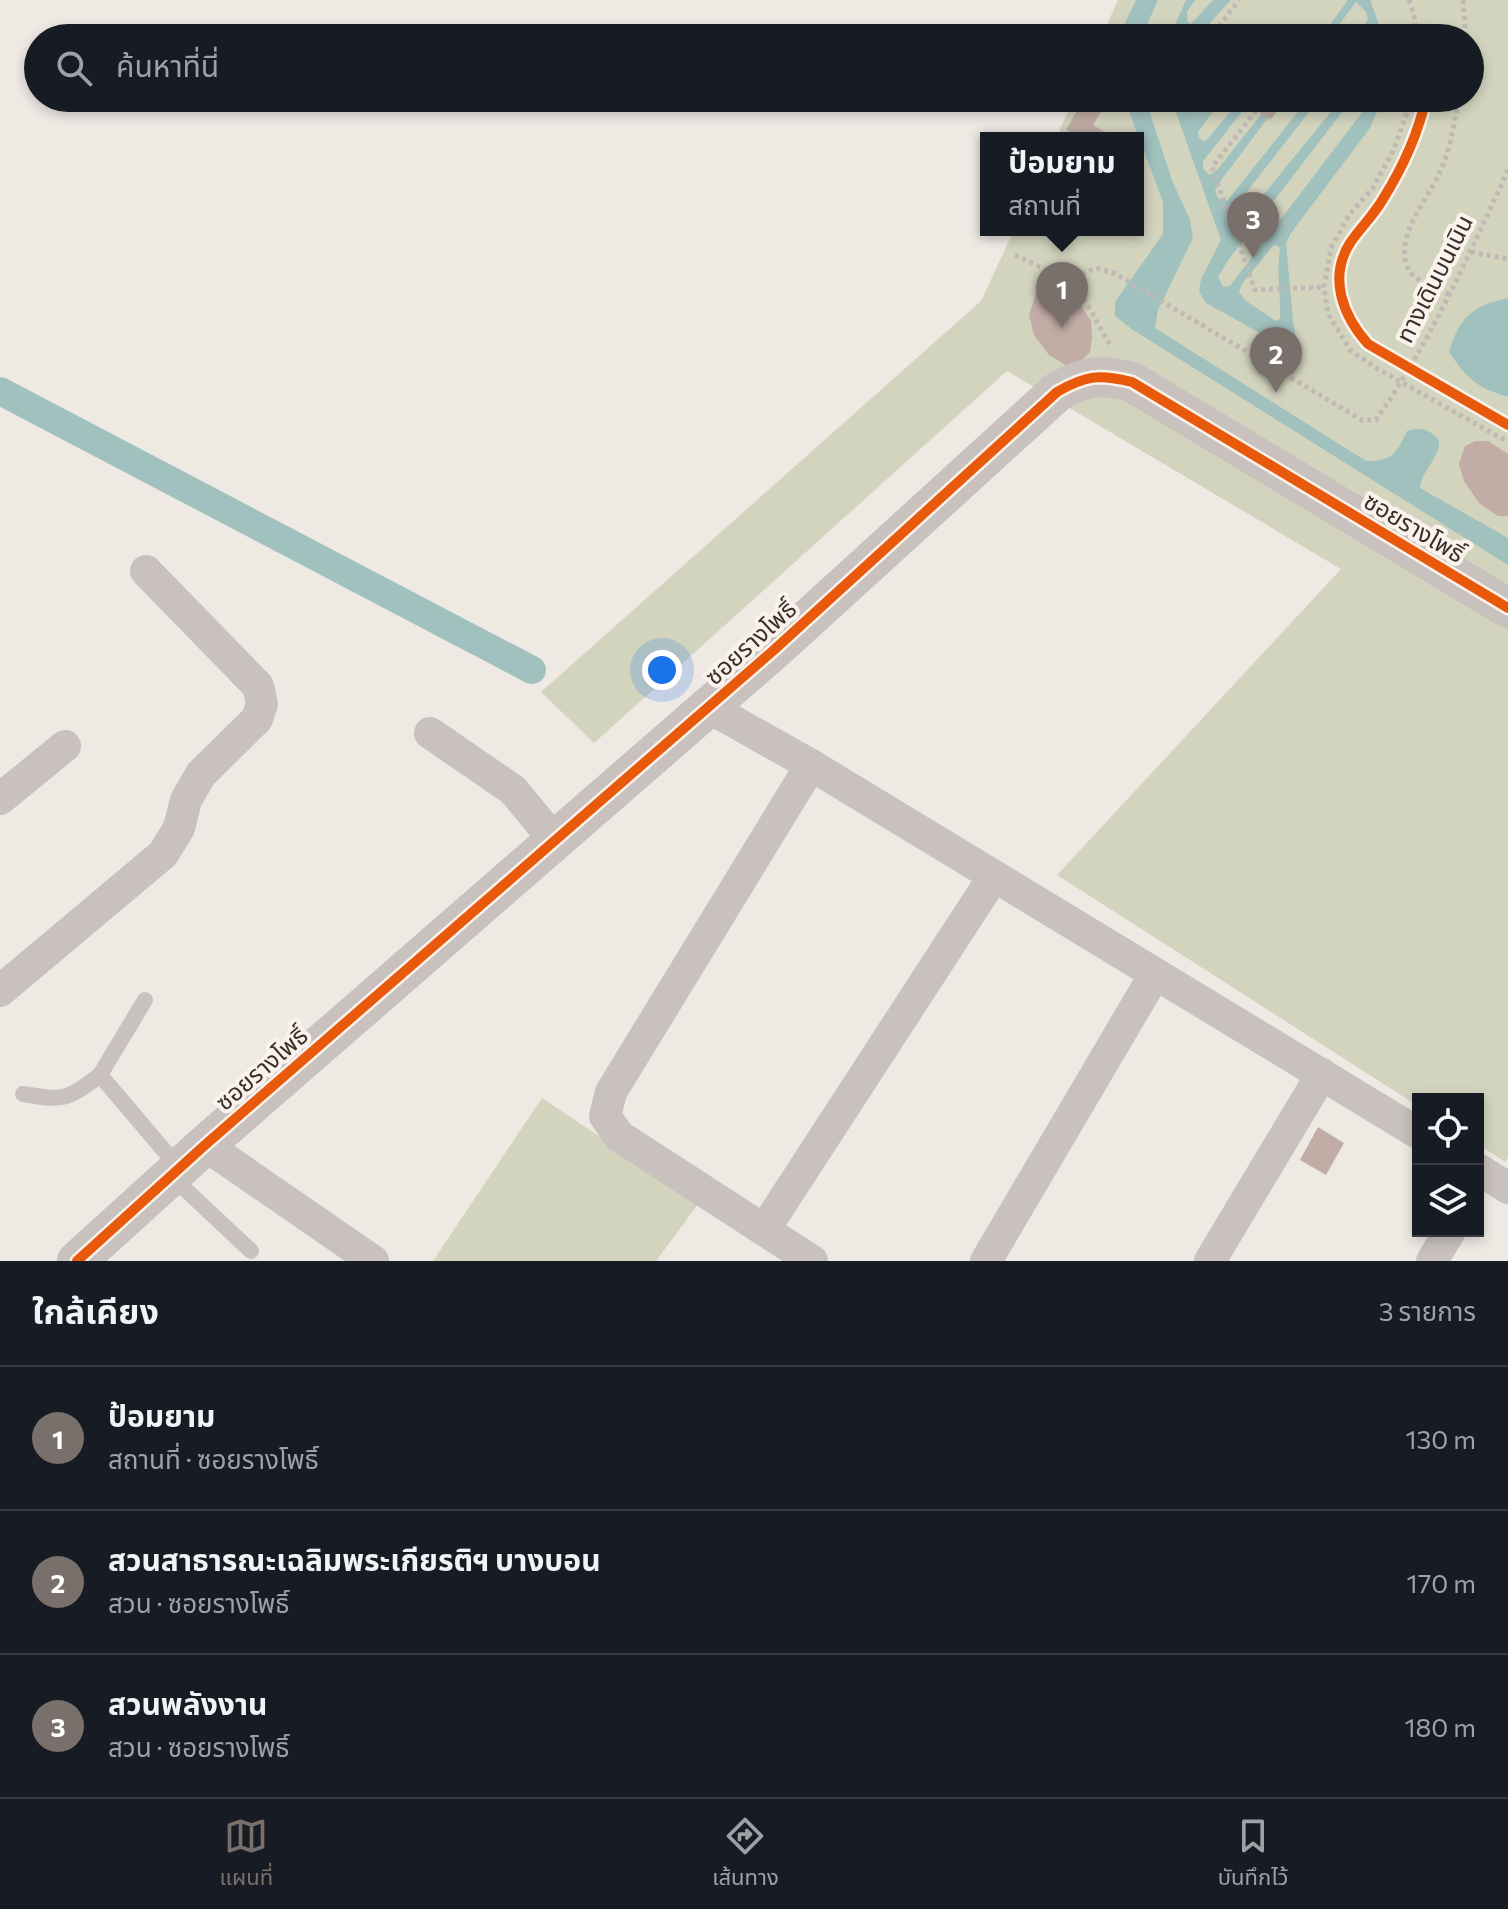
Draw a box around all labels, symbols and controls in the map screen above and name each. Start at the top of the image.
search box [24,24,1484,112]
icon: search [52,46,96,90]
text: ค้นหาที่นี่ [116,46,219,83]
popup [980,132,1144,236]
text: ป้อมยาม [1008,142,1116,179]
text: สถานที่ [1008,189,1081,220]
pin: 3 [1227,192,1279,258]
street label: ทางเดินบนเนิน [1389,210,1478,347]
pin: 1 [1036,262,1088,328]
pin: 2 [1250,327,1302,393]
street label: ซอยรางโพธิ์ [1359,485,1471,568]
street label: ซอยรางโพธิ์ [699,593,802,690]
your location [642,650,682,690]
street label: ซอยรางโพธิ์ [209,1020,313,1116]
map controls [1412,1093,1484,1237]
button: locate [1412,1093,1484,1165]
button: layers [1412,1165,1484,1237]
text: ใกล้เคียง [32,1289,159,1331]
text: 3 รายการ [1379,1295,1476,1326]
text: ป้อมยาม [108,1396,215,1433]
text: 1 [52,1423,64,1454]
text: 130 m [1405,1423,1476,1454]
text: สถานที่ · ซอยรางโพธิ์ [108,1443,319,1474]
text: สวนสาธารณะเฉลิมพระเกียรติฯ บางบอน [108,1540,601,1577]
text: 2 [51,1567,65,1598]
text: 170 m [1407,1567,1476,1598]
text: สวน · ซอยรางโพธิ์ [108,1587,289,1618]
text: สวนพลังงาน [108,1684,267,1721]
text: 3 [50,1711,66,1742]
text: 180 m [1404,1711,1476,1742]
text: สวน · ซอยรางโพธิ์ [108,1731,289,1762]
tab: แผนที่ [220,1814,273,1895]
tab: เส้นทาง [712,1814,779,1895]
tab: บันทึกไว้ [1218,1814,1288,1895]

